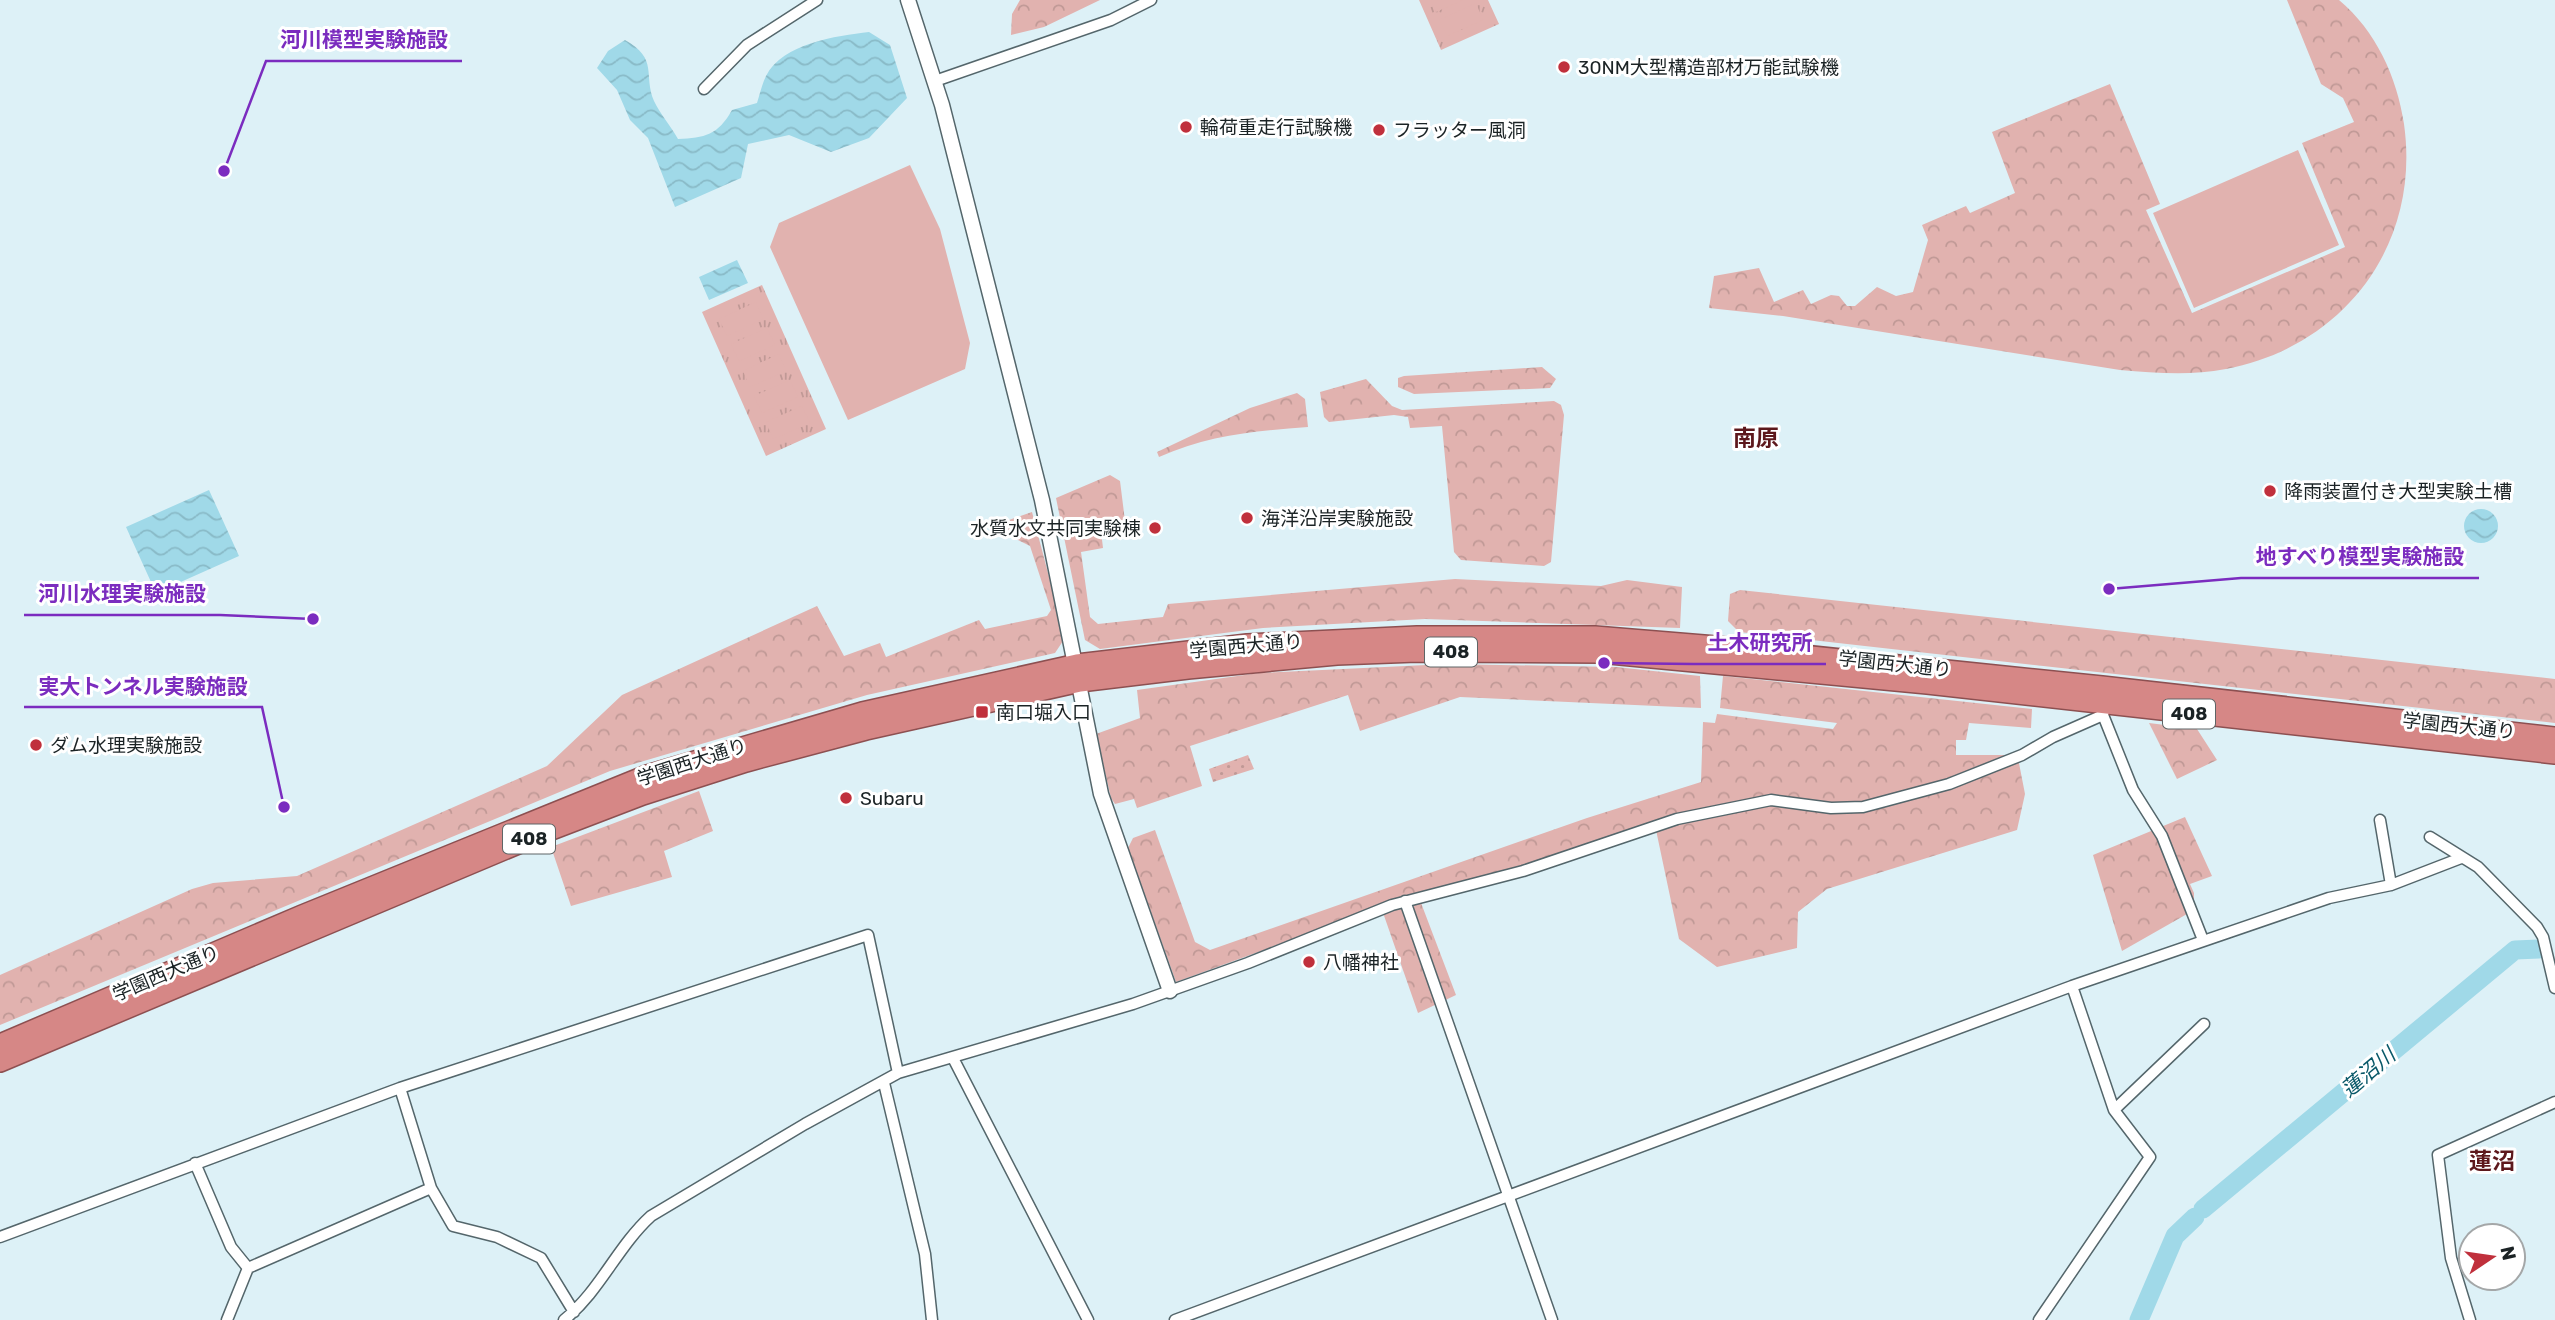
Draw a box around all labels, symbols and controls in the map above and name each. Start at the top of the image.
callout: 河川模型実験施設 [266,19,462,61]
text: 河川模型実験施設 [280,27,448,52]
place label: 30NM大型構造部材万能試験機 [1578,56,1839,79]
marker: 30NM大型構造部材万能試験機 [1556,59,1572,75]
place label: 輪荷重走行試験機 [1200,116,1352,139]
marker: 輪荷重走行試験機 [1178,119,1194,135]
place label: フラッター風洞 [1393,119,1526,142]
marker: フラッター風洞 [1371,122,1387,138]
district label: 南原 [1733,424,1779,452]
place label: 降雨装置付き大型実験土槽 [2284,480,2512,503]
marker: 降雨装置付き大型実験土槽 [2262,483,2278,499]
place label: 海洋沿岸実験施設 [1261,507,1413,530]
marker: 海洋沿岸実験施設 [1239,510,1255,526]
place label: 水質水文共同実験棟 [970,517,1141,540]
marker: 水質水文共同実験棟 [1147,520,1163,536]
callout: 地すべり模型実験施設 [2241,536,2479,578]
text: 地すべり模型実験施設 [2256,544,2464,569]
callout: 河川水理実験施設 [24,573,220,615]
text: 河川水理実験施設 [38,581,206,606]
callout: 土木研究所 [1693,622,1826,664]
street label: 学園西大通り [1188,630,1304,662]
text: 土木研究所 [1708,630,1813,655]
road number: 408 [1425,638,1477,666]
street label: 学園西大通り [1837,647,1953,681]
callout: 実大トンネル実験施設 [24,665,262,707]
text: 実大トンネル実験施設 [38,674,248,699]
road number: 408 [2163,700,2215,728]
place label: 南口堀入口 [996,701,1091,724]
marker: 南口堀入口 [974,704,990,720]
street label: 学園西大通り [2401,709,2517,743]
street label: 学園西大通り [634,733,750,791]
place label: ダム水理実験施設 [50,734,202,757]
marker: ダム水理実験施設 [28,737,44,753]
place label: Subaru [860,787,924,810]
marker: Subaru [838,790,854,806]
road number: 408 [503,824,555,854]
street label: 学園西大通り [109,940,223,1006]
place label: 八幡神社 [1323,951,1399,974]
marker: 八幡神社 [1301,954,1317,970]
water label: 蓮沼川 [2336,1041,2402,1102]
district label: 蓮沼 [2469,1147,2515,1175]
north arrow [2457,1222,2527,1292]
text: N [2495,1244,2521,1263]

